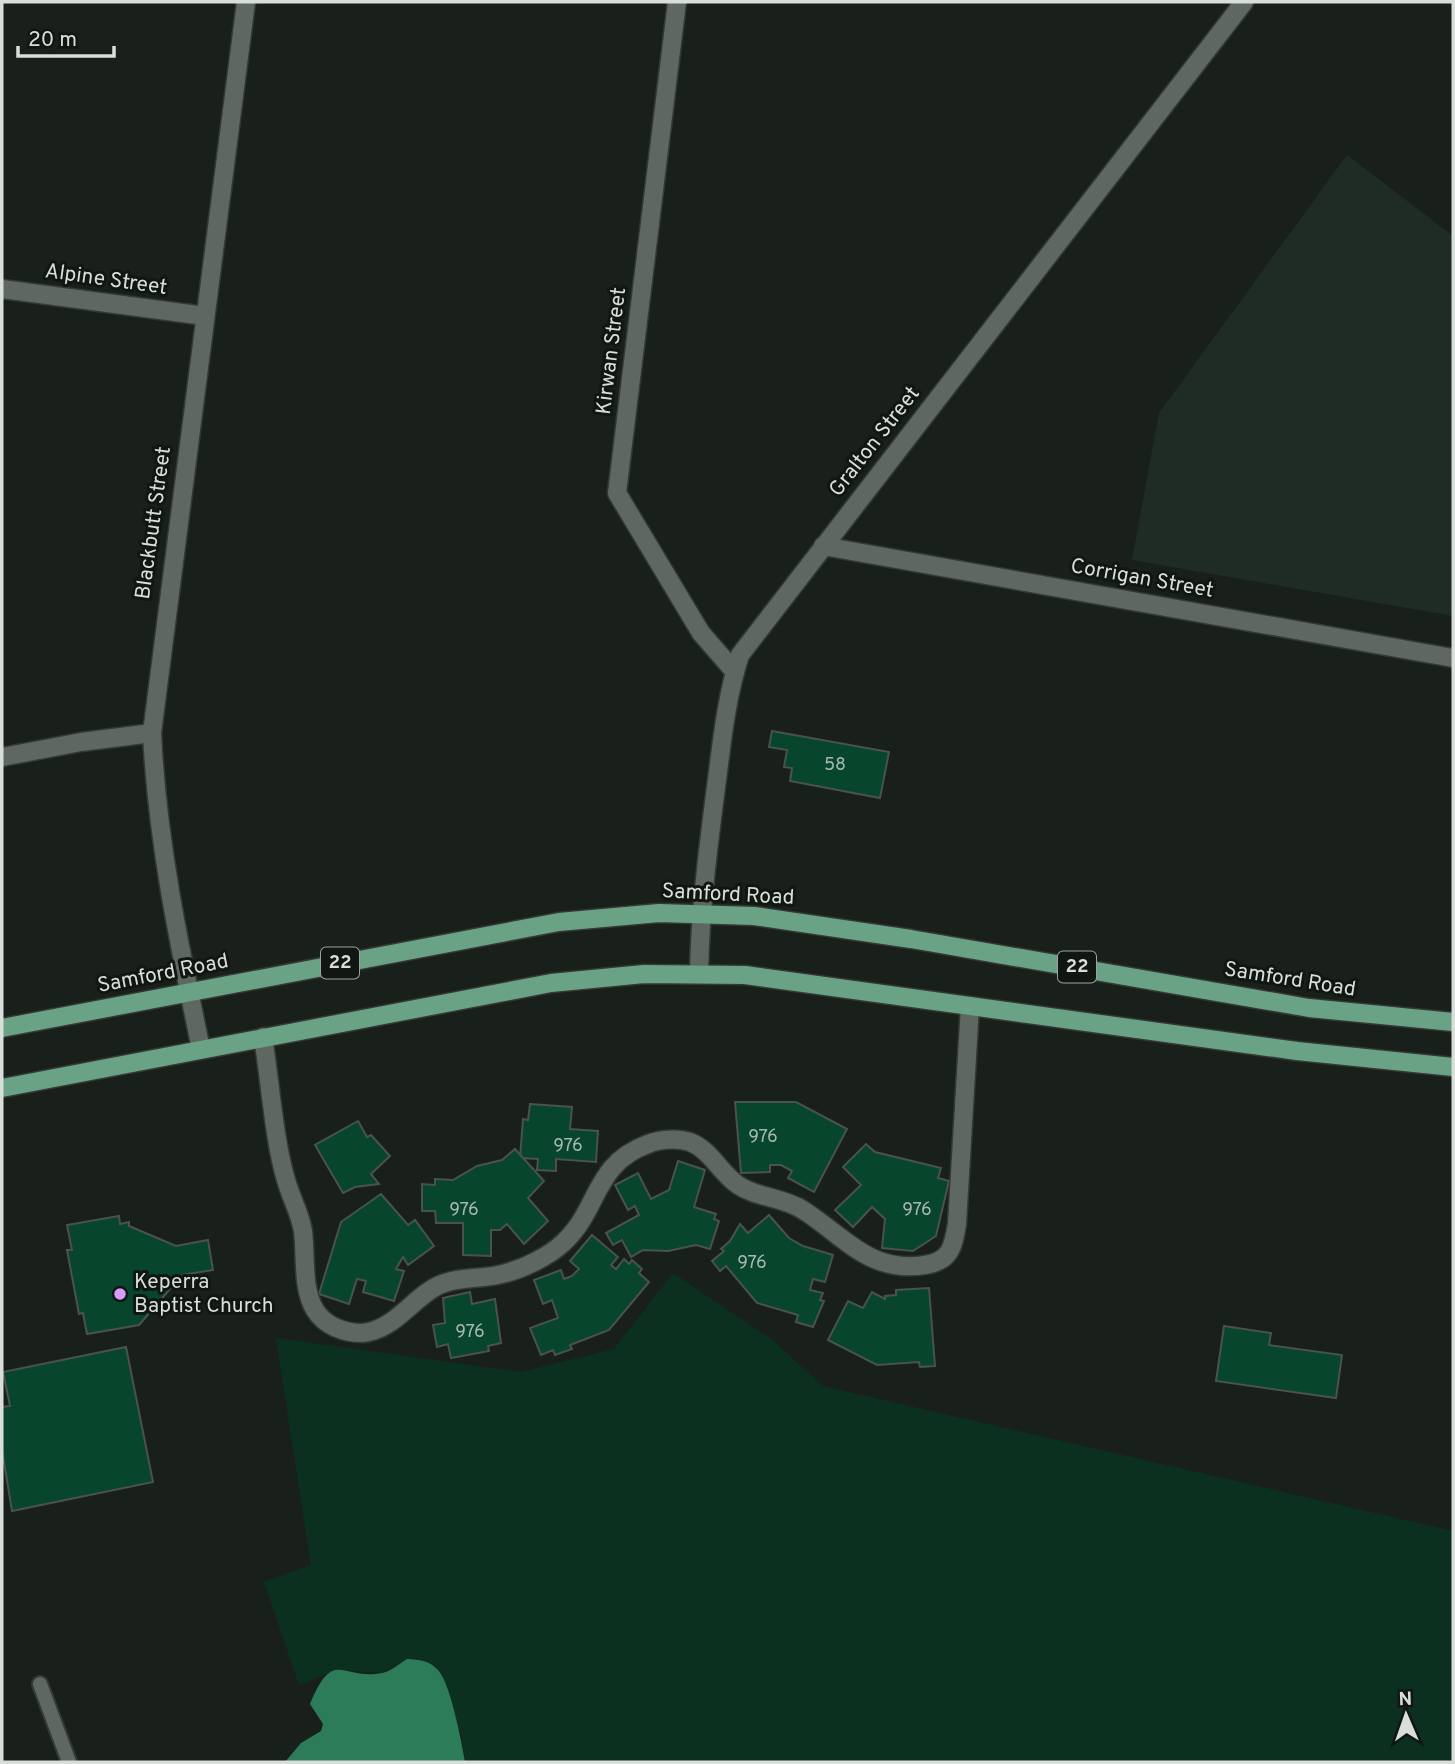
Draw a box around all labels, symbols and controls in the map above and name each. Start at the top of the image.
scale bar [18,14,114,58]
text: 20 m [28,27,77,54]
street label: Alpine Street [43,258,169,302]
street label: Kirwan Street [591,286,633,416]
street label: Gralton Street [824,381,926,503]
street label: Blackbutt Street [130,445,178,601]
street label: Corrigan Street [1068,553,1216,605]
house number: 58 [824,754,846,777]
street label: Samford Road [661,878,795,912]
street label: Samford Road [95,948,231,1000]
road number: 22 [321,948,359,979]
road number: 22 [1058,951,1096,982]
street label: Samford Road [1222,956,1358,1004]
house number: 976 [748,1126,778,1149]
house number: 976 [553,1135,583,1158]
house number: 976 [449,1199,479,1222]
house number: 976 [902,1199,932,1222]
house number: 976 [737,1252,767,1275]
place label: Keperra Baptist Church [134,1269,274,1320]
marker: Keperra Baptist Church [112,1286,128,1302]
house number: 976 [455,1321,485,1344]
north arrow [1371,1680,1441,1750]
text: N [1398,1688,1413,1712]

